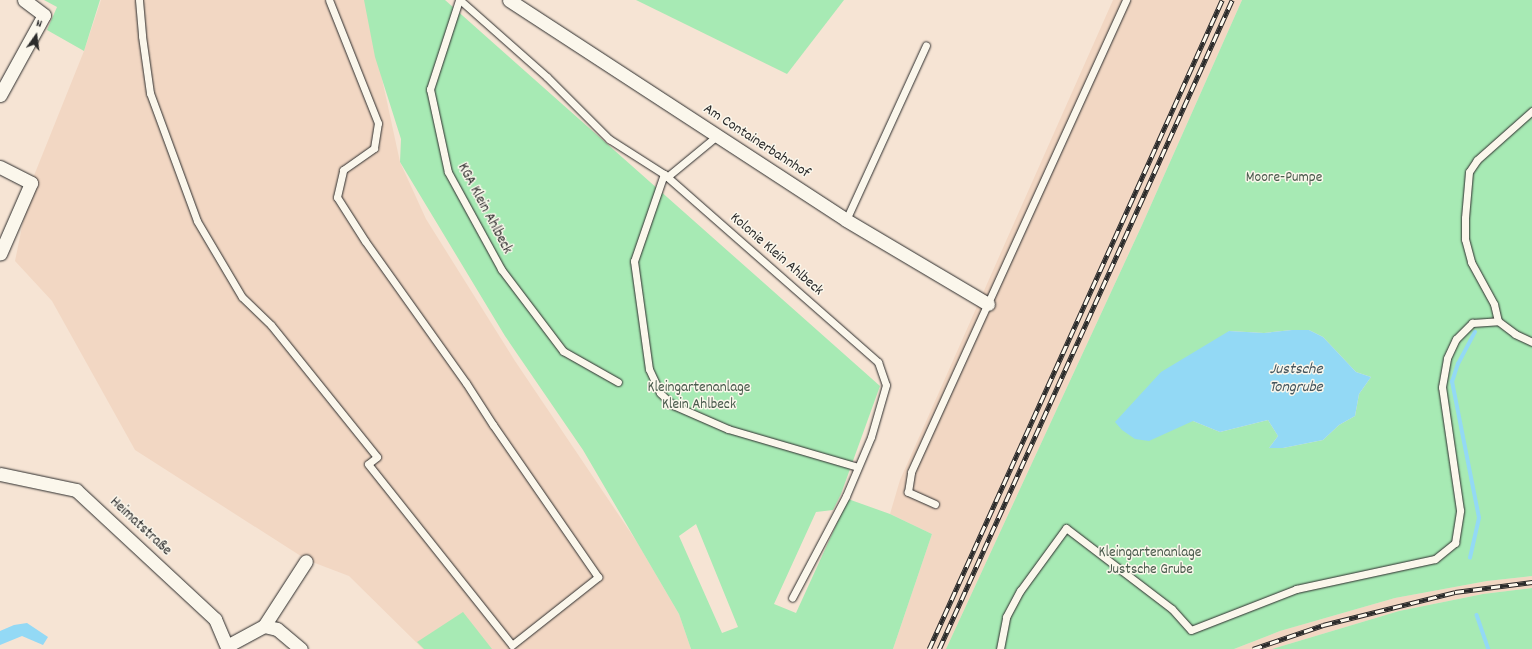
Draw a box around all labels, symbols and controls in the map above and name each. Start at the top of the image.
north arrow [16,16,56,56]
text: N [34,16,43,33]
street label: Am Containerbahnhof [699,101,813,183]
street label: KGA Klein Ahlbeck [453,161,515,257]
park label: Moore-Pumpe [1246,170,1322,188]
street label: Kolonie Klein Ahlbeck [726,210,826,300]
water label: Justsche Tongrube [1269,360,1323,398]
park label: Kleingartenanlage Klein Ahlbeck [648,379,750,414]
street label: Heimatstraße [105,494,175,560]
park label: Kleingartenanlage Justsche Grube [1099,544,1201,579]

